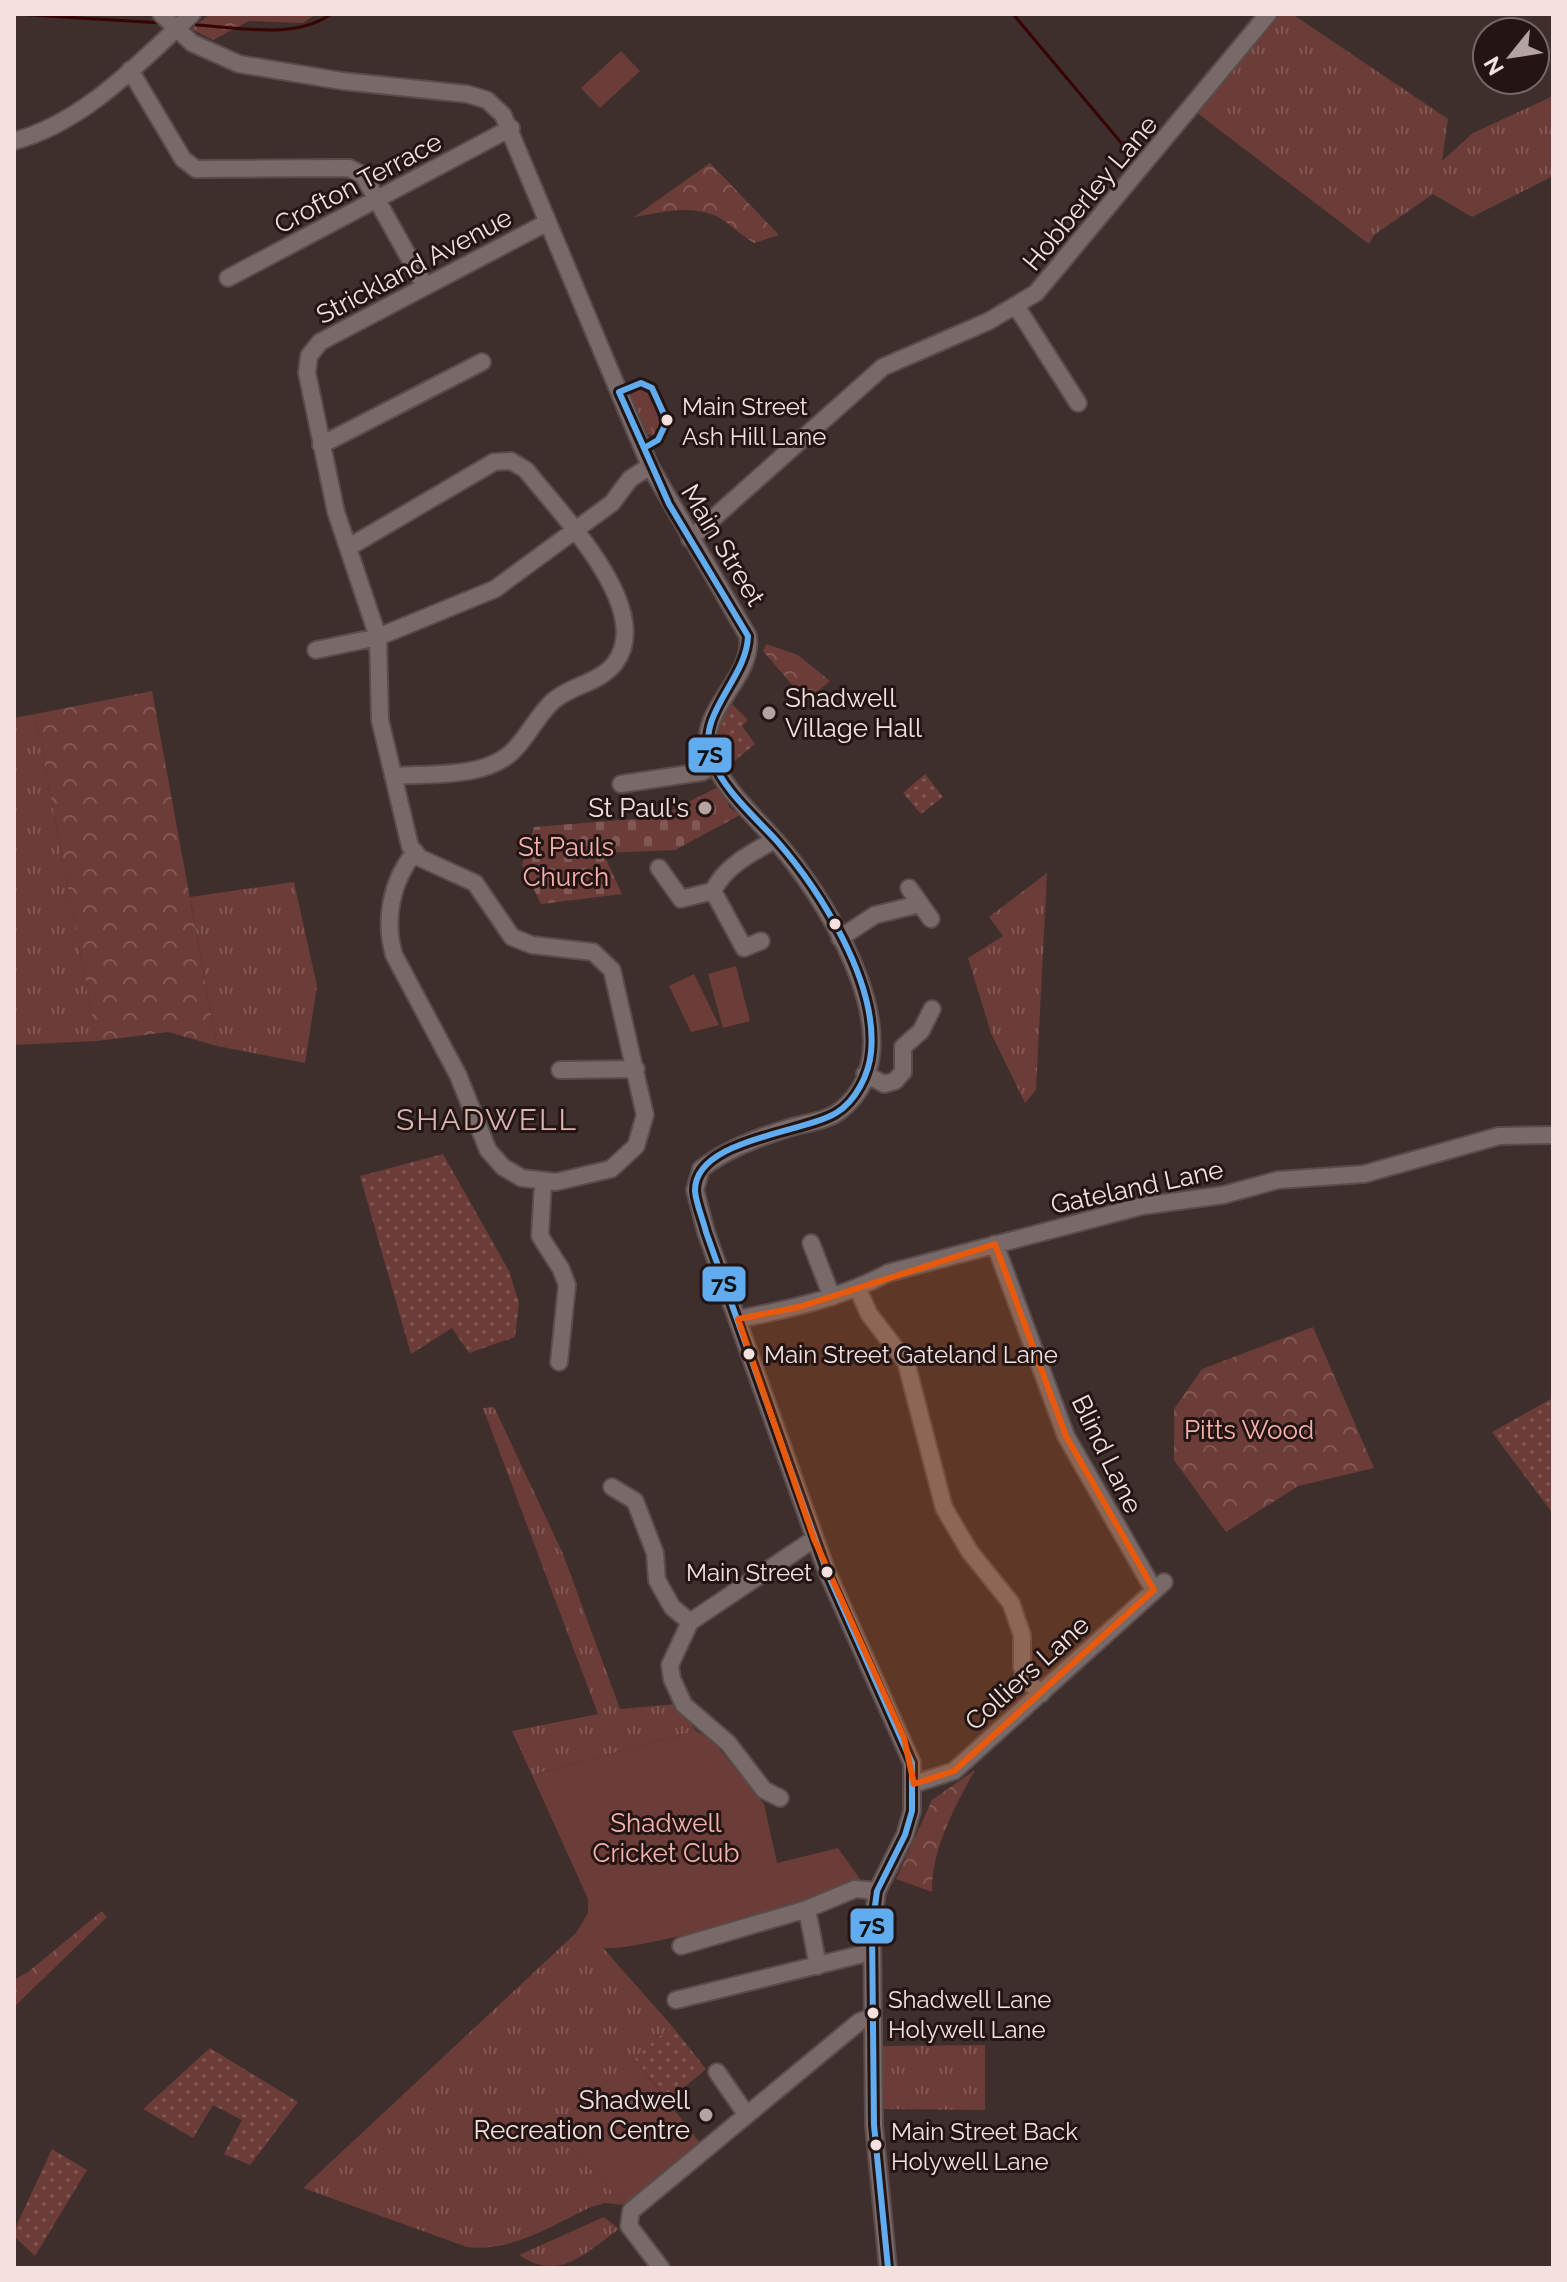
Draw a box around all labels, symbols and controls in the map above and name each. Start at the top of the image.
north arrow [1471,16,1551,96]
text: N [1478,52,1509,80]
street label: Hobberley Lane [1017,110,1163,276]
street label: Crofton Terrace [269,126,447,240]
street label: Strickland Avenue [311,202,517,330]
place label: Main Street Ash Hill Lane [682,392,826,451]
marker: Main Street Ash Hill Lane [659,412,675,428]
street label: Main Street [675,479,771,611]
place label: Shadwell Village Hall [785,683,923,743]
marker: Shadwell Village Hall [760,704,778,722]
line badge: 7S [687,736,733,774]
text: 7S [697,742,723,768]
place label: St Paul's [588,793,689,823]
marker: St Paul's [696,799,714,817]
park label: St Pauls Church [518,832,614,892]
unlabelled marker [827,916,843,932]
district label: SHADWELL [396,1102,578,1137]
street label: Gateland Lane [1048,1154,1226,1220]
line badge: 7S [701,1265,747,1303]
text: 7S [711,1271,737,1297]
place label: Main Street Gateland Lane [764,1340,1058,1369]
marker: Main Street Gateland Lane [741,1346,757,1362]
street label: Blind Lane [1066,1390,1148,1518]
park label: Pitts Wood [1184,1415,1314,1445]
place label: Main Street [686,1558,812,1587]
marker: Main Street [819,1564,835,1580]
street label: Colliers Lane [959,1610,1095,1736]
park label: Shadwell Cricket Club [593,1808,739,1868]
line badge: 7S [849,1907,895,1945]
text: 7S [859,1913,885,1939]
place label: Shadwell Lane Holywell Lane [888,1985,1051,2044]
marker: Shadwell Lane Holywell Lane [865,2005,881,2021]
place label: Shadwell Recreation Centre [473,2085,691,2145]
marker: Shadwell Recreation Centre [697,2106,715,2124]
place label: Main Street Back Holywell Lane [891,2117,1078,2176]
marker: Main Street Back Holywell Lane [868,2137,884,2153]

